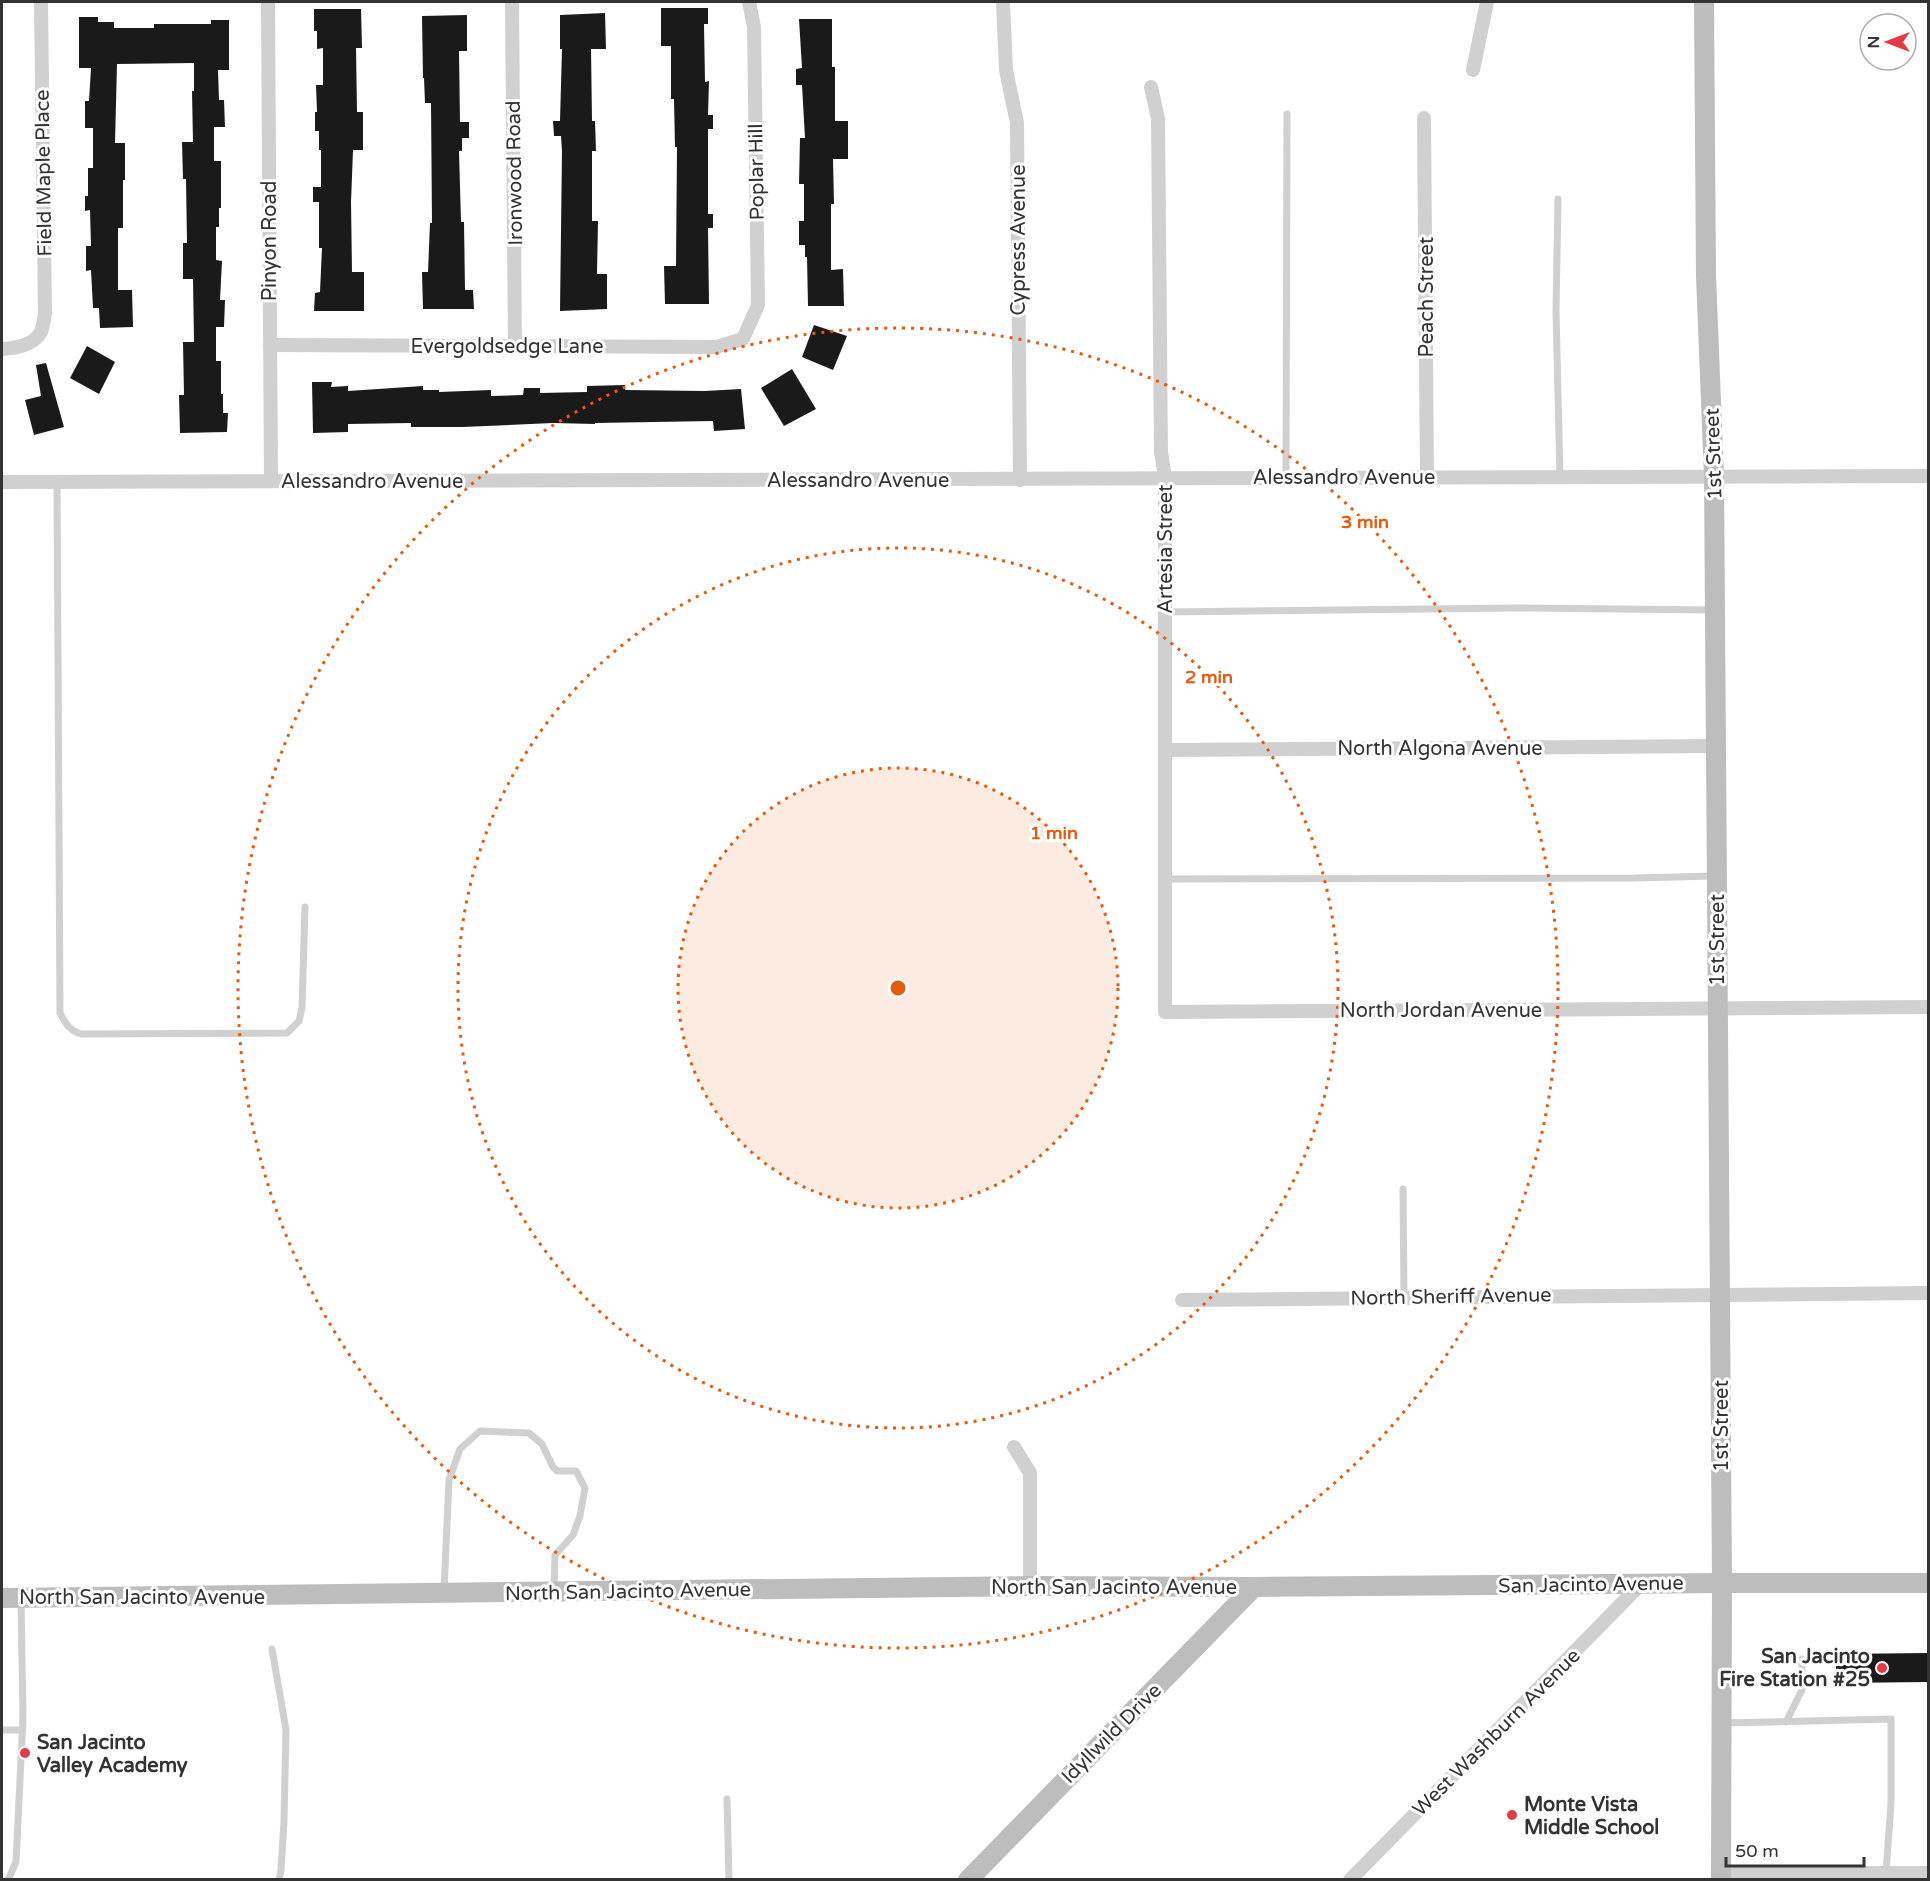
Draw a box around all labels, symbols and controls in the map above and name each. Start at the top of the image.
north arrow [1858,12,1918,72]
text: N [1864,36,1884,48]
street label: Field Maple Place [31,89,57,257]
street label: Ironwood Road [502,100,528,246]
street label: Poplar Hill [744,123,770,221]
street label: Cypress Avenue [1007,165,1031,315]
street label: Pinyon Road [258,181,282,301]
street label: Peach Street [1415,236,1439,357]
street label: Evergoldsedge Lane [411,335,603,359]
street label: 1st Street [1700,407,1728,500]
street label: Alessandro Avenue [1253,466,1435,490]
street label: Alessandro Avenue [767,469,949,493]
street label: Alessandro Avenue [281,470,463,494]
street label: Artesia Street [1154,484,1178,614]
text: 3 min [1341,511,1389,533]
text: 2 min [1185,666,1233,688]
street label: North Algona Avenue [1337,737,1543,761]
text: 1 min [1030,822,1078,844]
street label: 1st Street [1706,894,1730,986]
centre of rings [888,978,908,998]
street label: North Jordan Avenue [1340,999,1542,1023]
street label: North Sheriff Avenue [1350,1283,1552,1311]
street label: 1st Street [1710,1380,1734,1472]
street label: San Jacinto Avenue [1498,1571,1684,1599]
street label: North San Jacinto Avenue [991,1576,1237,1600]
street label: North San Jacinto Avenue [505,1578,751,1606]
street label: North San Jacinto Avenue [19,1586,265,1610]
street label: West Washburn Avenue [1408,1644,1585,1821]
place label: San Jacinto Fire Station #25 [1719,1645,1870,1692]
marker: San Jacinto Fire Station #25 [1875,1661,1889,1675]
street label: Idyllwild Drive [1057,1679,1167,1789]
place label: San Jacinto Valley Academy [37,1731,188,1778]
marker: San Jacinto Valley Academy [18,1746,32,1760]
place label: Monte Vista Middle School [1524,1793,1659,1840]
marker: Monte Vista Middle School [1505,1808,1519,1822]
scale bar [1726,1830,1864,1868]
text: 50 m [1735,1840,1779,1862]

